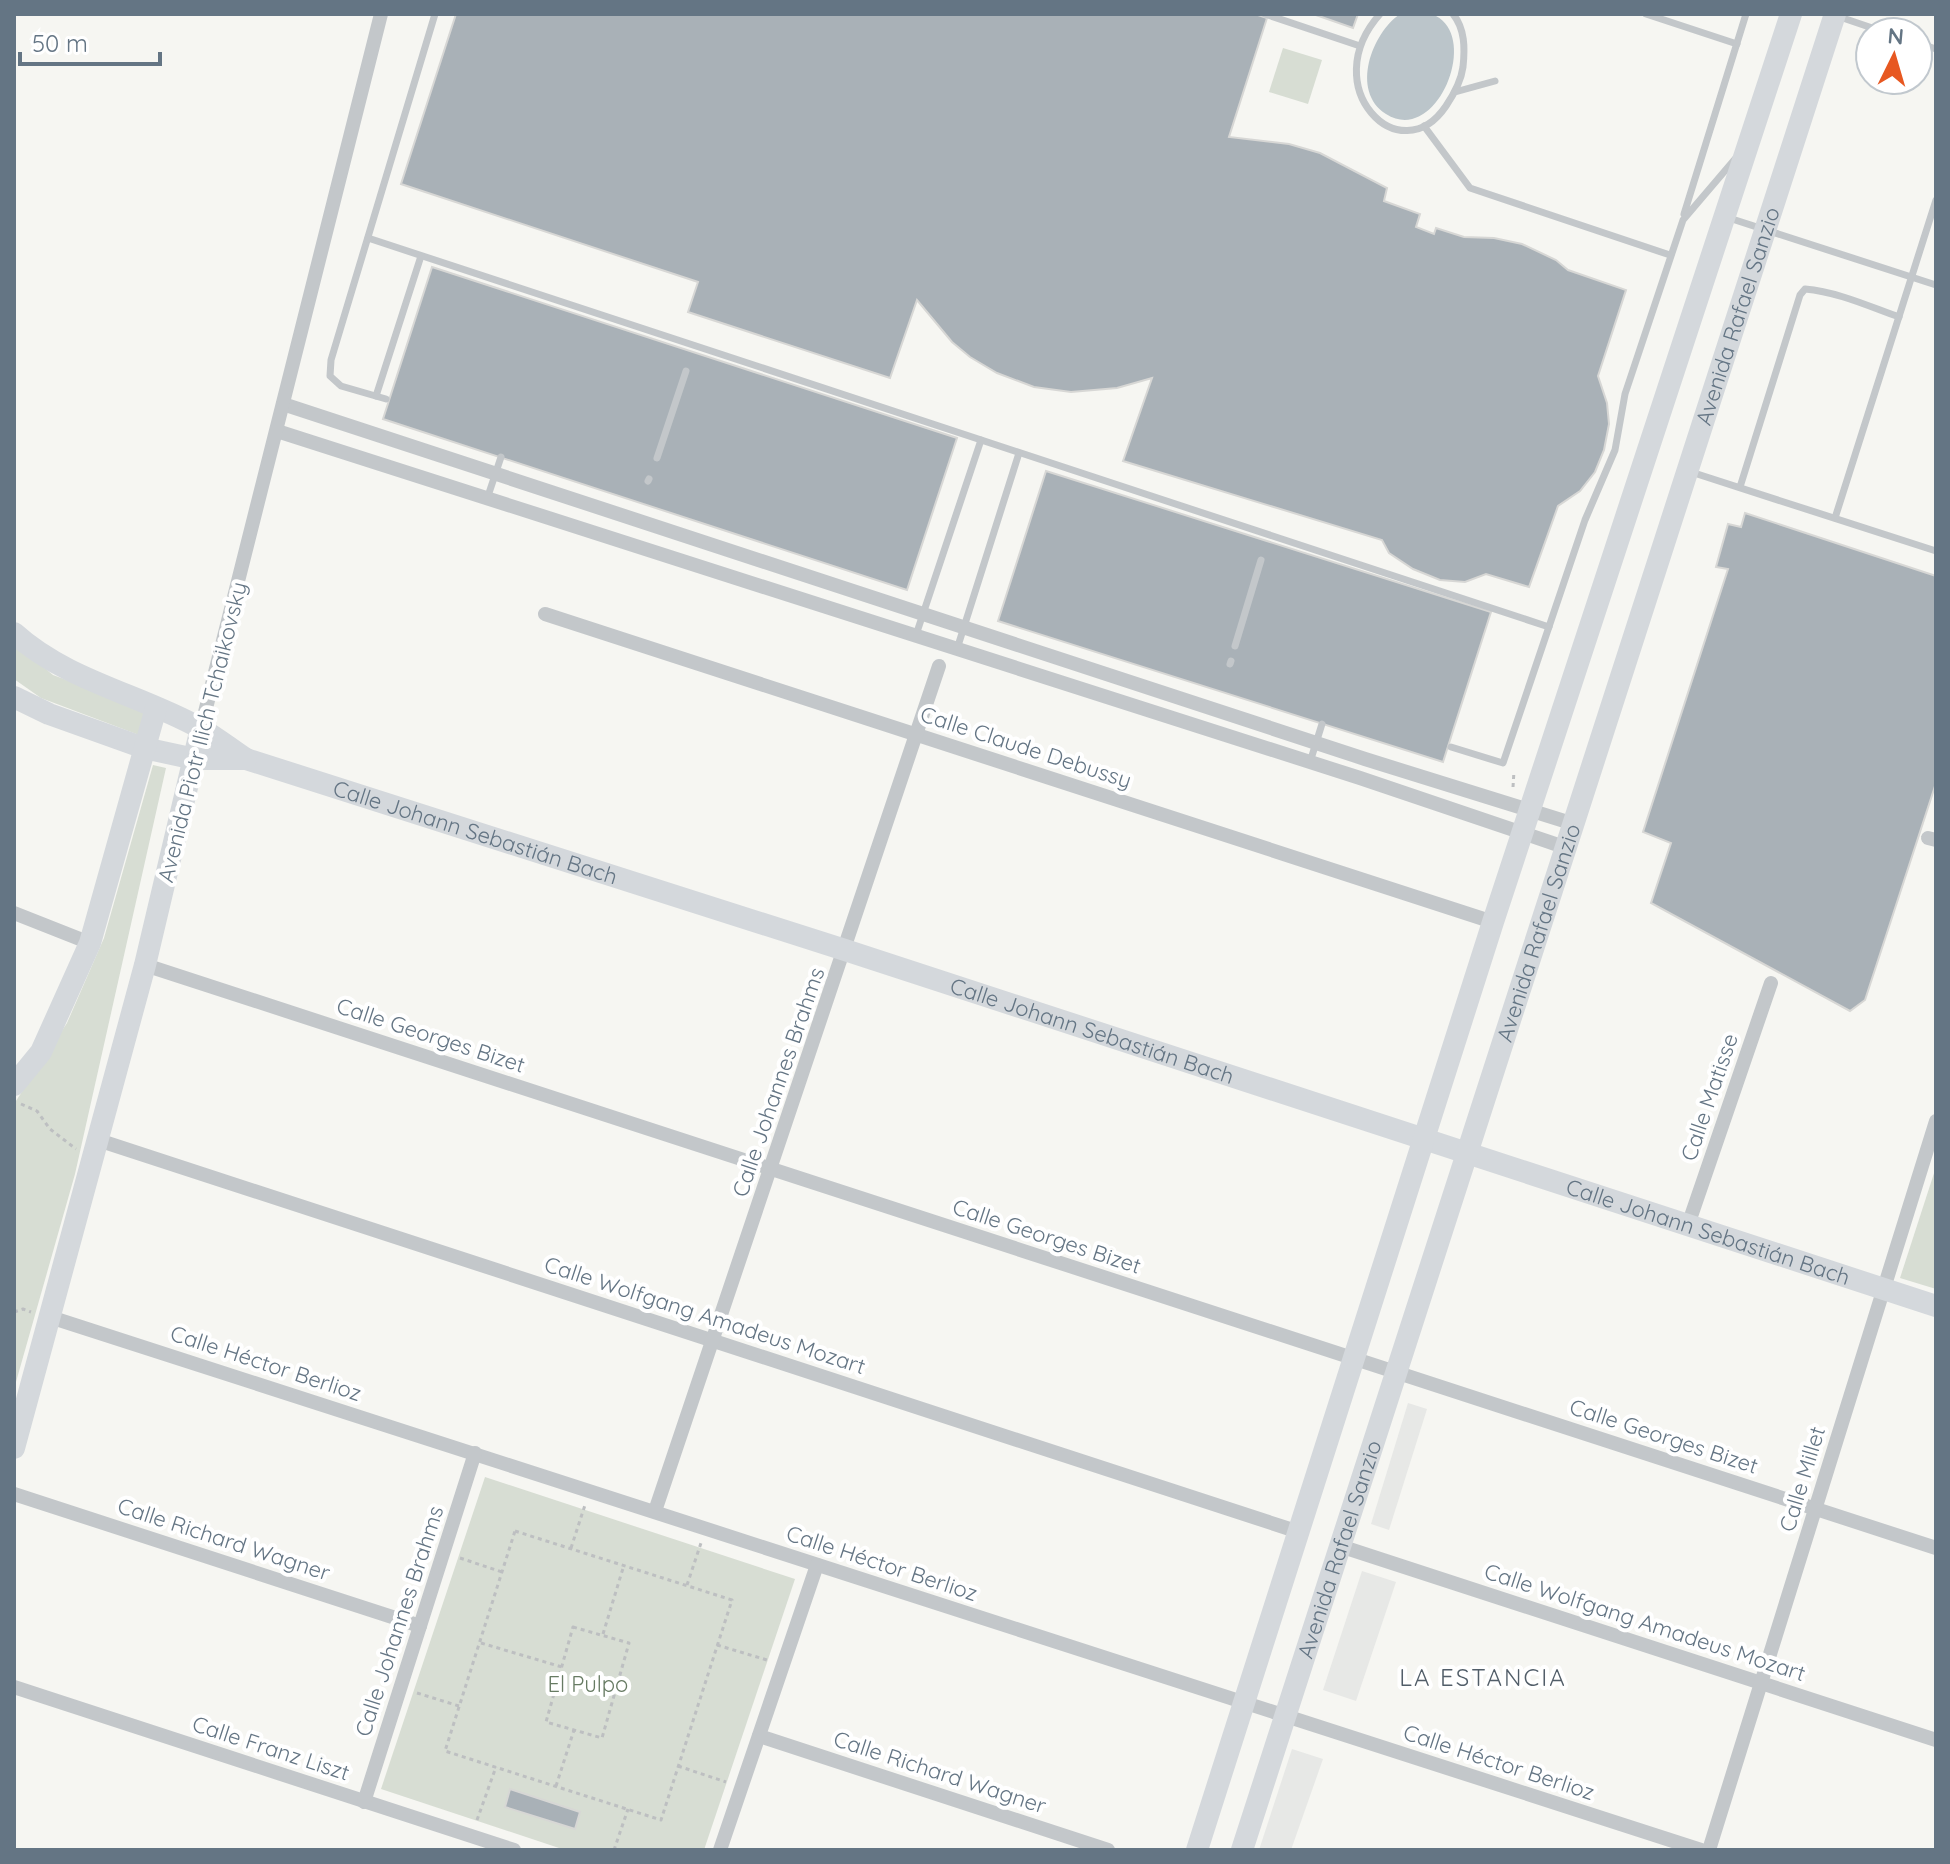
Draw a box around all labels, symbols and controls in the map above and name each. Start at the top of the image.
scale bar [20,16,160,66]
north arrow [1854,16,1934,96]
text: N [1886,21,1905,51]
text: 50 m [32,28,88,58]
street label: Avenida Rafael Sanzio [1689,203,1786,429]
street label: Avenida Piotr Ilich Tchaikovsky [151,579,253,885]
street label: Calle Claude Debussy [917,700,1135,794]
street label: Calle Johann Sebastián Bach [330,774,621,891]
street label: Avenida Rafael Sanzio [1490,820,1587,1045]
street label: Calle Johannes Brahms [726,964,830,1200]
street label: Calle Johann Sebastián Bach [947,971,1238,1090]
street label: Calle Georges Bizet [333,991,529,1079]
street label: Calle Matisse [1674,1030,1744,1164]
street label: Calle Johann Sebastián Bach [1563,1172,1854,1291]
street label: Calle Georges Bizet [949,1192,1145,1280]
street label: Calle Wolfgang Amadeus Mozart [541,1250,869,1380]
street label: Calle Héctor Berlioz [167,1319,365,1407]
street label: Calle Georges Bizet [1566,1392,1762,1480]
street label: Calle Millet [1773,1423,1831,1535]
street label: Avenida Rafael Sanzio [1291,1437,1387,1662]
street label: Calle Richard Wagner [114,1491,334,1587]
street label: Calle Johannes Brahms [348,1502,450,1740]
street label: Calle Héctor Berlioz [783,1519,981,1607]
street label: Calle Wolfgang Amadeus Mozart [1481,1557,1809,1687]
district label: LA ESTANCIA [1399,1662,1567,1692]
park label: El Pulpo [548,1670,628,1698]
street label: Calle Franz Liszt [189,1709,353,1787]
street label: Calle Héctor Berlioz [1400,1718,1598,1806]
street label: Calle Richard Wagner [830,1724,1050,1820]

